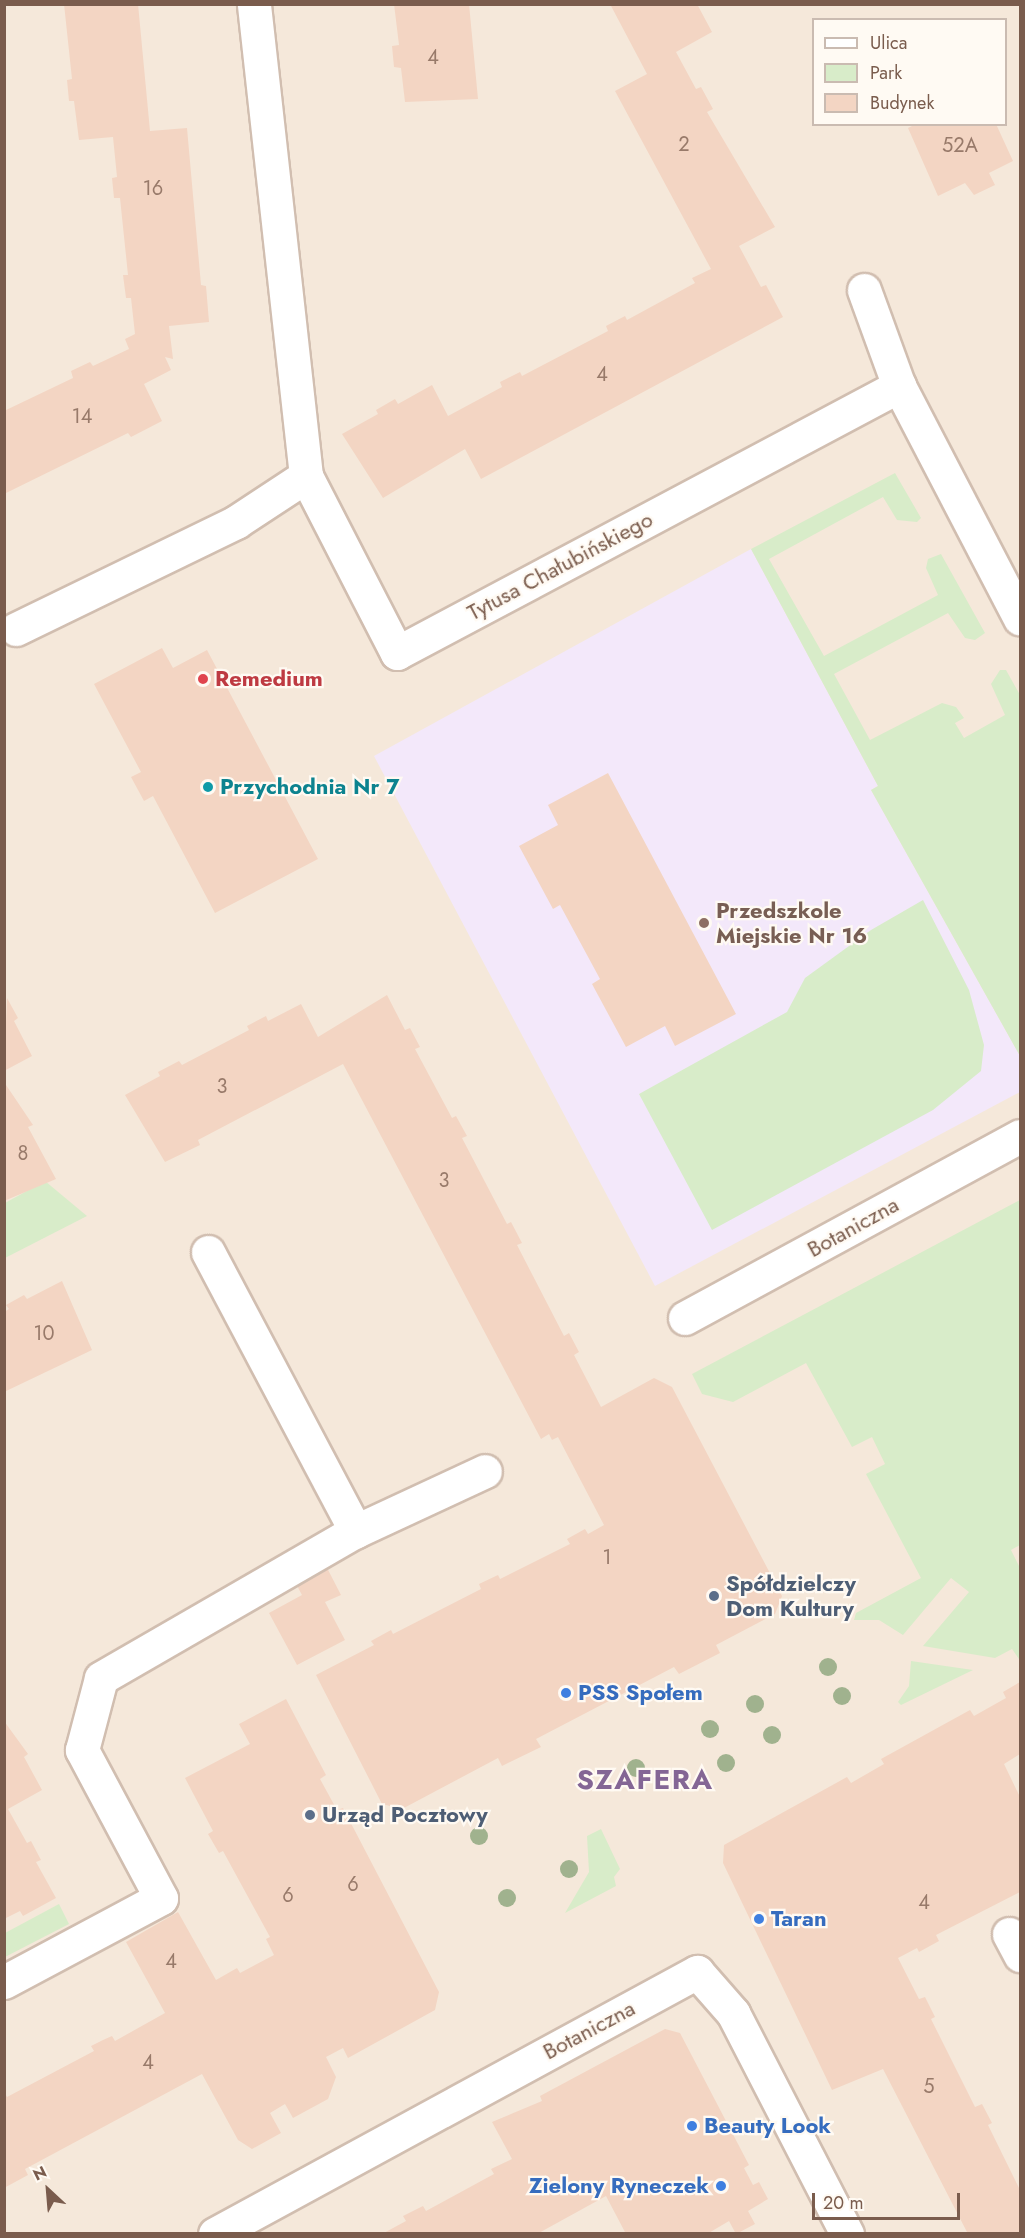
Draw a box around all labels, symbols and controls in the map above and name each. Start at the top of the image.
legend [812,18,1007,126]
text: Ulica [870,30,907,56]
house number: 4 [427,45,439,69]
text: Park [870,60,902,86]
text: Budynek [870,90,934,116]
house number: 2 [678,132,690,156]
house number: 52A [942,133,978,157]
house number: 16 [143,176,163,200]
house number: 4 [596,362,608,386]
house number: 14 [72,404,92,428]
street label: Tytusa Chałubińskiego [463,506,657,626]
place label: Remedium [215,666,323,692]
marker: Remedium [196,672,210,686]
place label: Przychodnia Nr 7 [220,774,399,800]
marker: Przychodnia Nr 7 [201,780,215,794]
place label: Przedszkole Miejskie Nr 16 [716,897,867,948]
marker: Przedszkole Miejskie Nr 16 [697,916,711,930]
house number: 3 [217,1074,227,1098]
house number: 8 [18,1141,28,1165]
house number: 3 [439,1168,449,1192]
street label: Botaniczna [803,1191,903,1263]
house number: 10 [34,1321,54,1345]
house number: 1 [603,1545,611,1569]
place label: Spółdzielczy Dom Kultury [726,1570,856,1622]
marker: Spółdzielczy Dom Kultury [707,1589,721,1603]
place label: PSS Społem [578,1680,703,1706]
marker: PSS Społem [559,1686,573,1700]
district label: SZAFERA [576,1763,714,1797]
place label: Urząd Pocztowy [322,1802,488,1828]
marker: Urząd Pocztowy [303,1808,317,1822]
house number: 6 [347,1872,359,1896]
house number: 6 [282,1883,294,1907]
house number: 4 [918,1890,930,1914]
place label: Taran [771,1906,827,1932]
marker: Taran [752,1912,766,1926]
house number: 4 [165,1949,177,1973]
street label: Botaniczna [539,1995,639,2065]
house number: 4 [142,2050,154,2074]
house number: 5 [923,2074,935,2098]
place label: Beauty Look [704,2113,831,2139]
marker: Beauty Look [685,2119,699,2133]
north arrow [18,2160,78,2220]
text: N [29,2160,51,2186]
place label: Zielony Ryneczek [529,2173,709,2199]
marker: Zielony Ryneczek [714,2179,728,2193]
scale bar [815,2181,964,2219]
text: 20 m [823,2190,863,2216]

